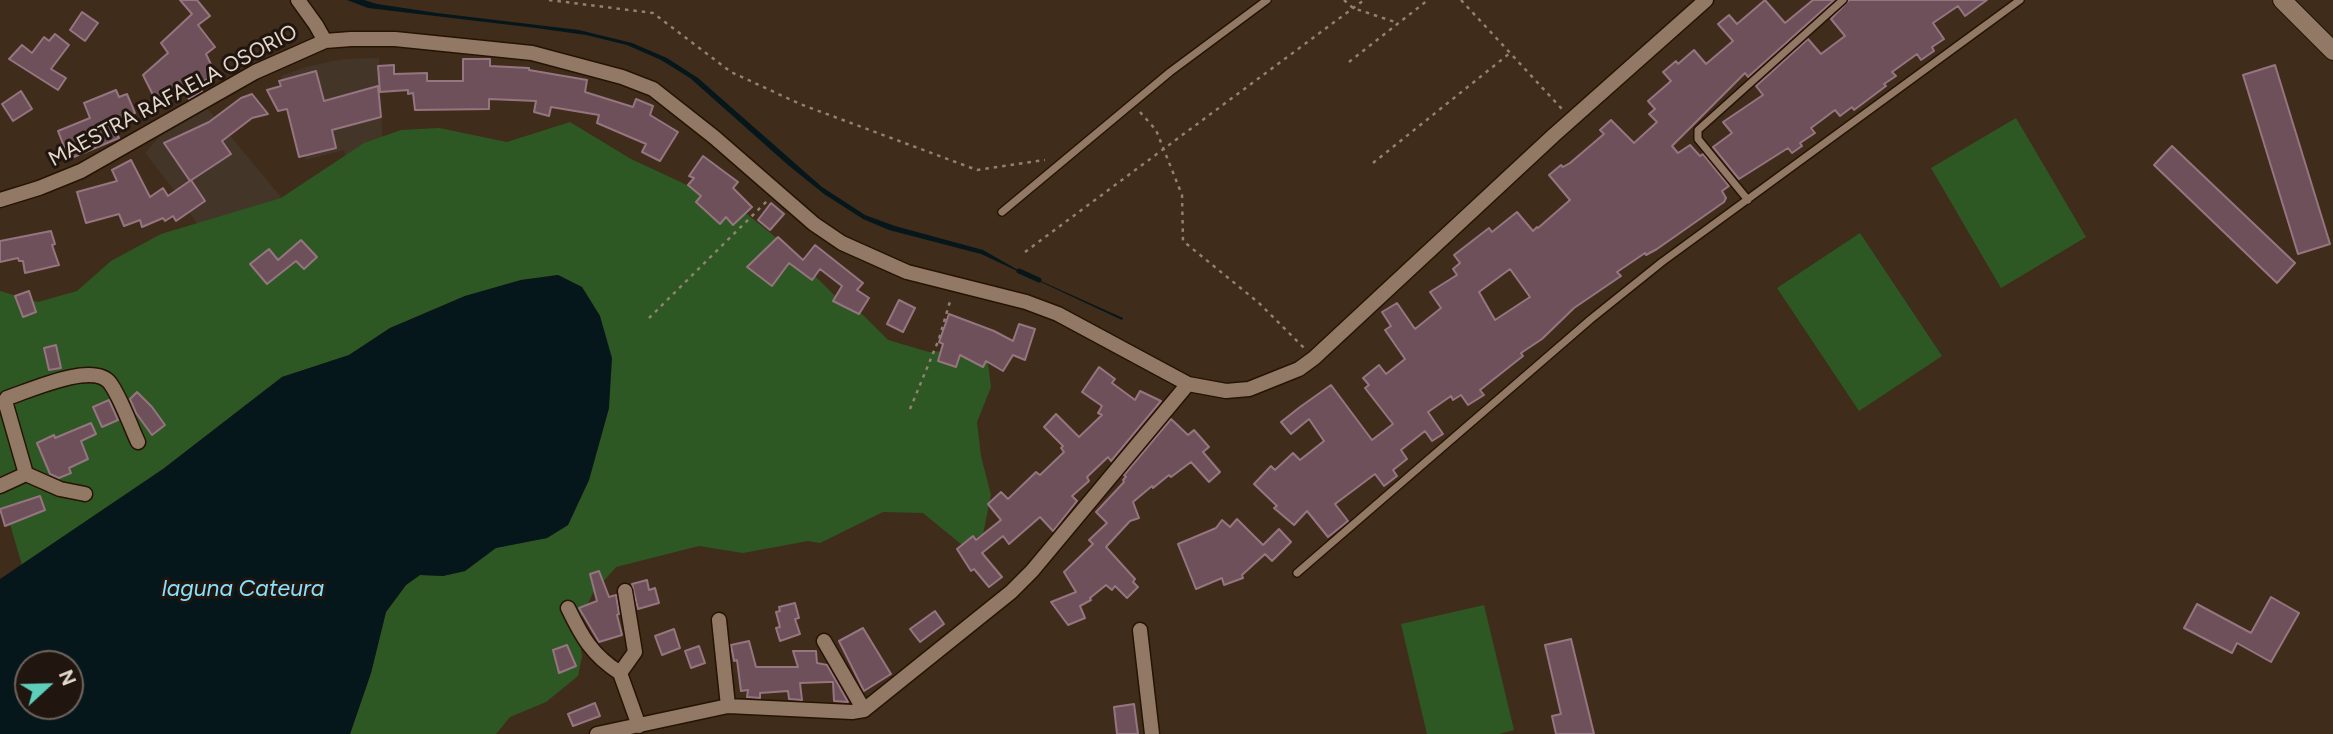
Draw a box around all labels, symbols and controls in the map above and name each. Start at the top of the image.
street label: MAESTRA RAFAELA OSORIO [44,20,302,172]
water label: laguna Cateura [162,575,324,603]
north arrow [14,650,84,720]
text: N [54,667,80,689]

